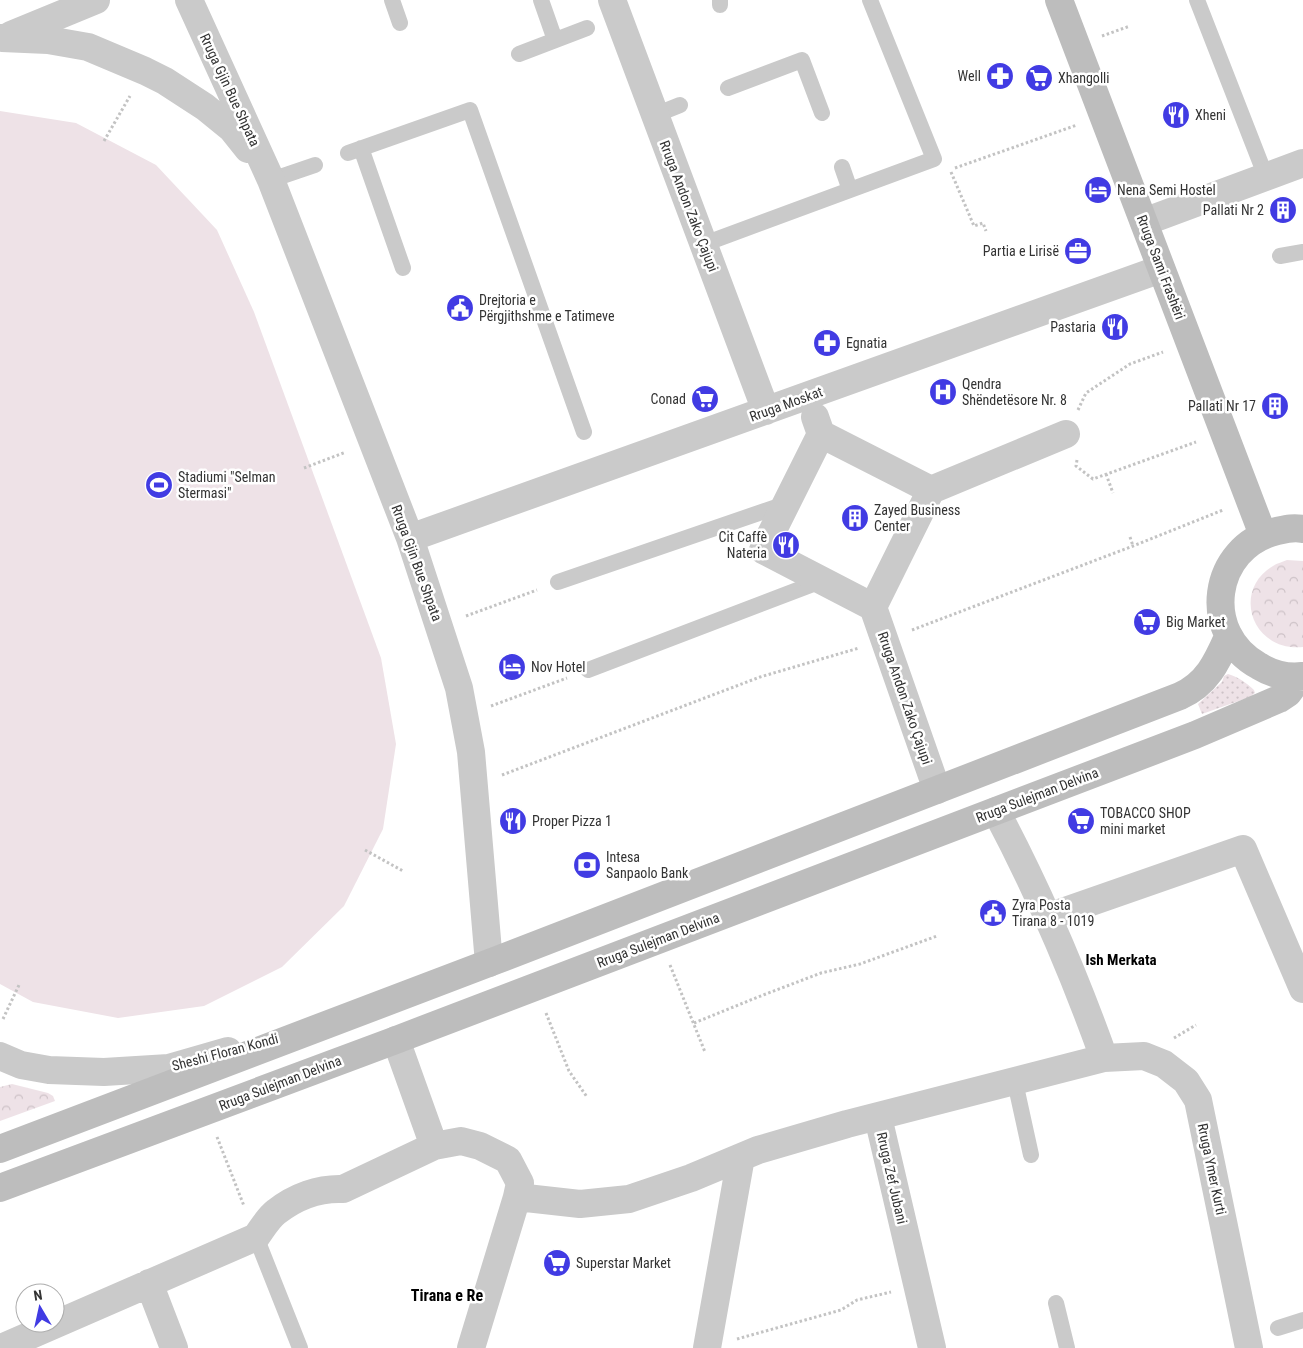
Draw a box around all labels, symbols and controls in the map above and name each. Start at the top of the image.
street label: Rruga Gjin Bue Shpata [197,31,263,149]
pharmacy icon: Well [985,61,1015,91]
supermarket icon: Xhangolli [1024,63,1054,93]
place label: Well [958,68,981,84]
place label: Xhangolli [1058,70,1110,86]
restaurant icon: Xheni [1161,100,1191,130]
place label: Xheni [1195,107,1226,123]
street label: Rruga Andon Zako Çajupi [657,138,721,274]
hotel icon: Nena Semi Hostel [1083,175,1113,205]
place label: Nena Semi Hostel [1117,182,1216,198]
building icon: Pallati Nr 2 [1268,195,1298,225]
place label: Pallati Nr 2 [1203,202,1264,218]
street label: Rruga Sami Frashëri [1134,212,1188,322]
office icon: Partia e Lirisë [1063,236,1093,266]
place label: Partia e Lirisë [983,243,1059,259]
place label: Drejtoria e Përgjithshme e Tatimeve [479,292,615,324]
public building icon: Drejtoria e Përgjithshme e Tatimeve [445,293,475,323]
restaurant icon: Pastaria [1100,312,1130,342]
place label: Pastaria [1050,319,1096,335]
pharmacy icon: Egnatia [812,328,842,358]
place label: Egnatia [846,335,887,351]
place label: Qendra Shëndetësore Nr. 8 [962,376,1067,408]
hospital icon: Qendra Shëndetësore Nr. 8 [928,377,958,407]
street label: Rruga Moskat [747,383,825,425]
supermarket icon: Conad [690,384,720,414]
place label: Conad [651,391,686,407]
building icon: Pallati Nr 17 [1260,391,1290,421]
place label: Pallati Nr 17 [1188,398,1256,414]
place label: Stadiumi "Selman Stermasi" [178,469,276,501]
sports icon: Stadiumi "Selman Stermasi" [144,470,174,500]
place label: Zayed Business Center [874,502,961,534]
street label: Rruga Gjin Bue Shpata [389,503,445,623]
building icon: Zayed Business Center [840,503,870,533]
place label: Cit Caffè Nateria [719,529,767,561]
restaurant icon: Cit Caffè Nateria [771,530,801,560]
supermarket icon: Big Market [1132,607,1162,637]
place label: Big Market [1166,614,1225,630]
street label: Rruga Andon Zako Çajupi [875,630,935,766]
hotel icon: Nov Hotel [497,652,527,682]
place label: Nov Hotel [531,659,585,675]
street label: Rruga Sulejman Delvina [973,764,1101,826]
place label: TOBACCO SHOP mini market [1100,805,1191,837]
restaurant icon: Proper Pizza 1 [498,806,528,836]
supermarket icon: TOBACCO SHOP mini market [1066,806,1096,836]
place label: Proper Pizza 1 [532,813,612,829]
place label: Intesa Sanpaolo Bank [606,849,689,881]
bank icon: Intesa Sanpaolo Bank [572,850,602,880]
place label: Zyra Posta Tirana 8 - 1019 [1012,897,1094,929]
public building icon: Zyra Posta Tirana 8 - 1019 [978,898,1008,928]
street label: Rruga Sulejman Delvina [594,909,722,971]
district label: Ish Merkata [1085,951,1157,969]
street label: Sheshi Floran Kondi [170,1030,280,1074]
street label: Rruga Sulejman Delvina [216,1052,344,1114]
street label: Rruga Ymer Kurti [1194,1122,1230,1216]
street label: Rruga Zef Jubani [874,1130,910,1226]
supermarket icon: Superstar Market [542,1248,572,1278]
place label: Superstar Market [576,1255,671,1271]
north arrow [15,1283,65,1333]
district label: Tirana e Re [411,1286,483,1305]
text: N [32,1287,43,1304]

